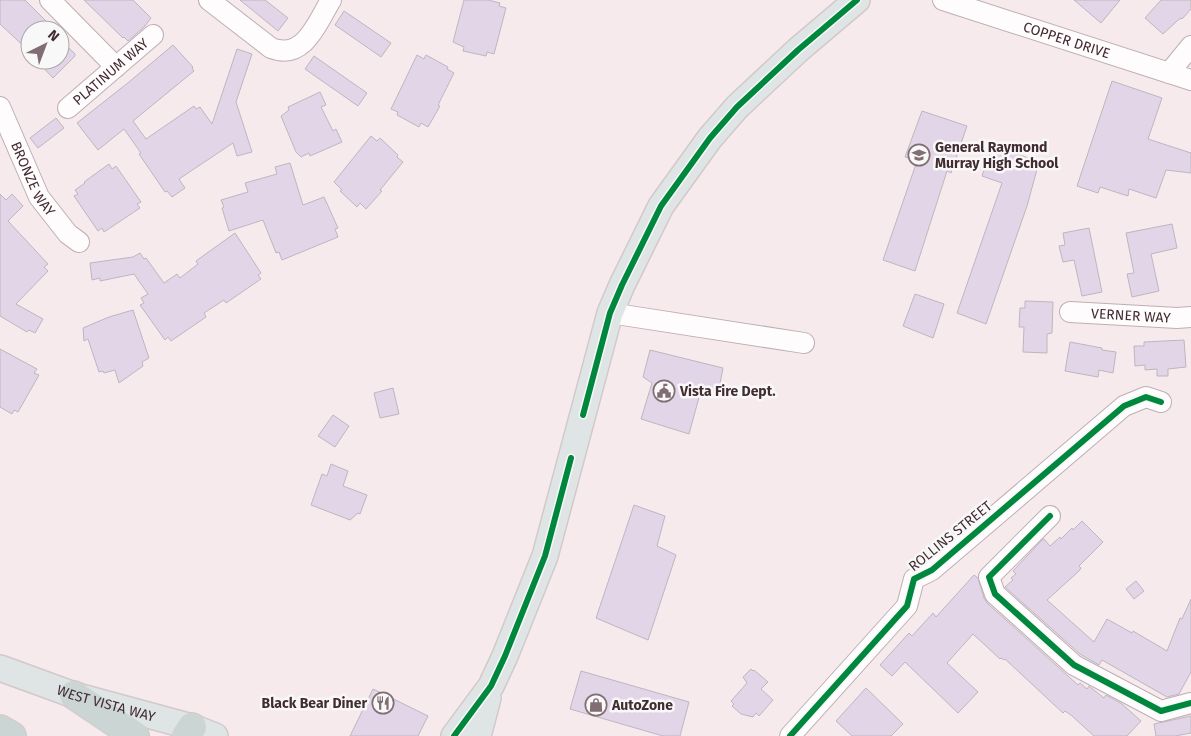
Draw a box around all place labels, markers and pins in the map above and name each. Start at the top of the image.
place label: General Raymond Murray High School [935,139,1059,172]
school or university icon: General Raymond Murray High School [907,143,931,167]
public building icon: Vista Fire Dept. [652,379,676,403]
place label: Vista Fire Dept. [679,383,776,400]
restaurant icon: Black Bear Diner [371,691,395,715]
shop icon: AutoZone [584,693,608,717]
place label: Black Bear Diner [262,695,367,712]
place label: AutoZone [611,697,673,714]

